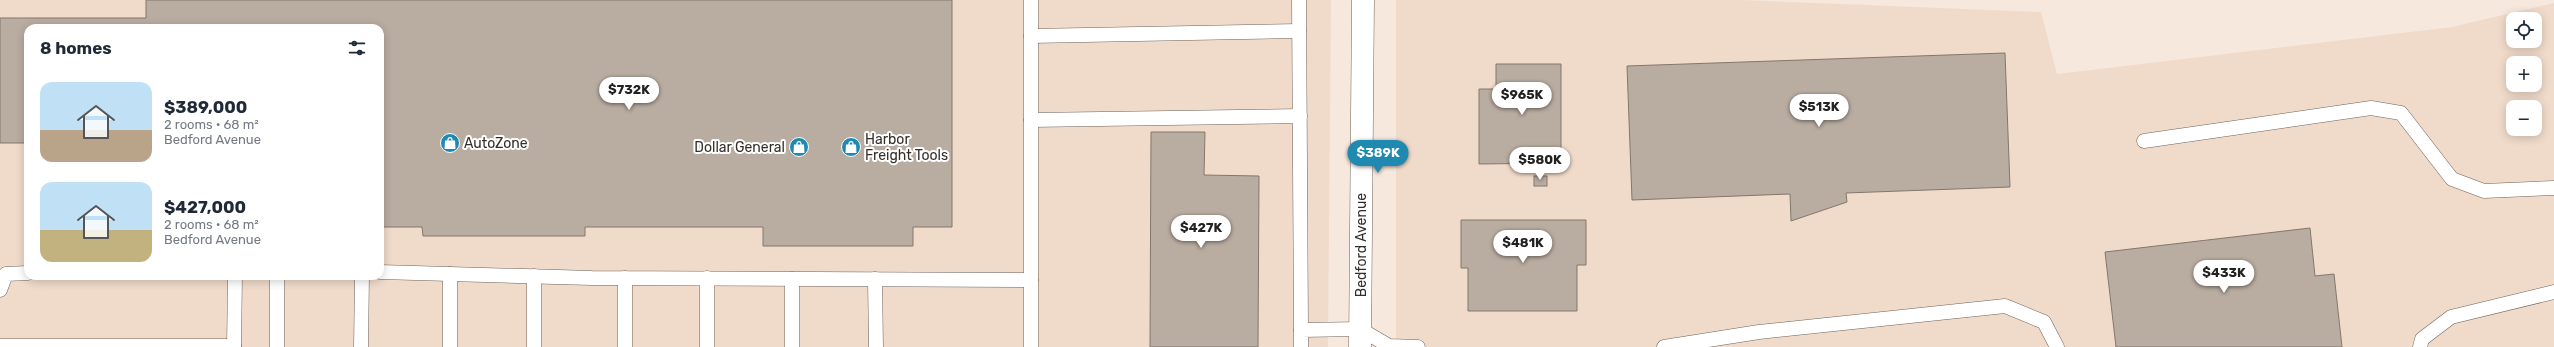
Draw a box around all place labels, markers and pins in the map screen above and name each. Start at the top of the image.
pin: $732K [601,77,657,111]
pin: $965K [1494,82,1550,116]
pin: $513K [1791,94,1847,128]
place label: Harbor Freight Tools [865,131,948,164]
shop icon: AutoZone [439,132,461,154]
place label: AutoZone [464,135,528,152]
shop icon: Dollar General [788,136,810,158]
shop icon: Harbor Freight Tools [840,136,862,158]
place label: Dollar General [694,139,785,156]
pin: $389K [1350,140,1406,174]
pin: $580K [1512,147,1568,181]
pin: $427K [1173,215,1229,249]
pin: $481K [1495,230,1551,264]
pin: $433K [2196,260,2252,294]

